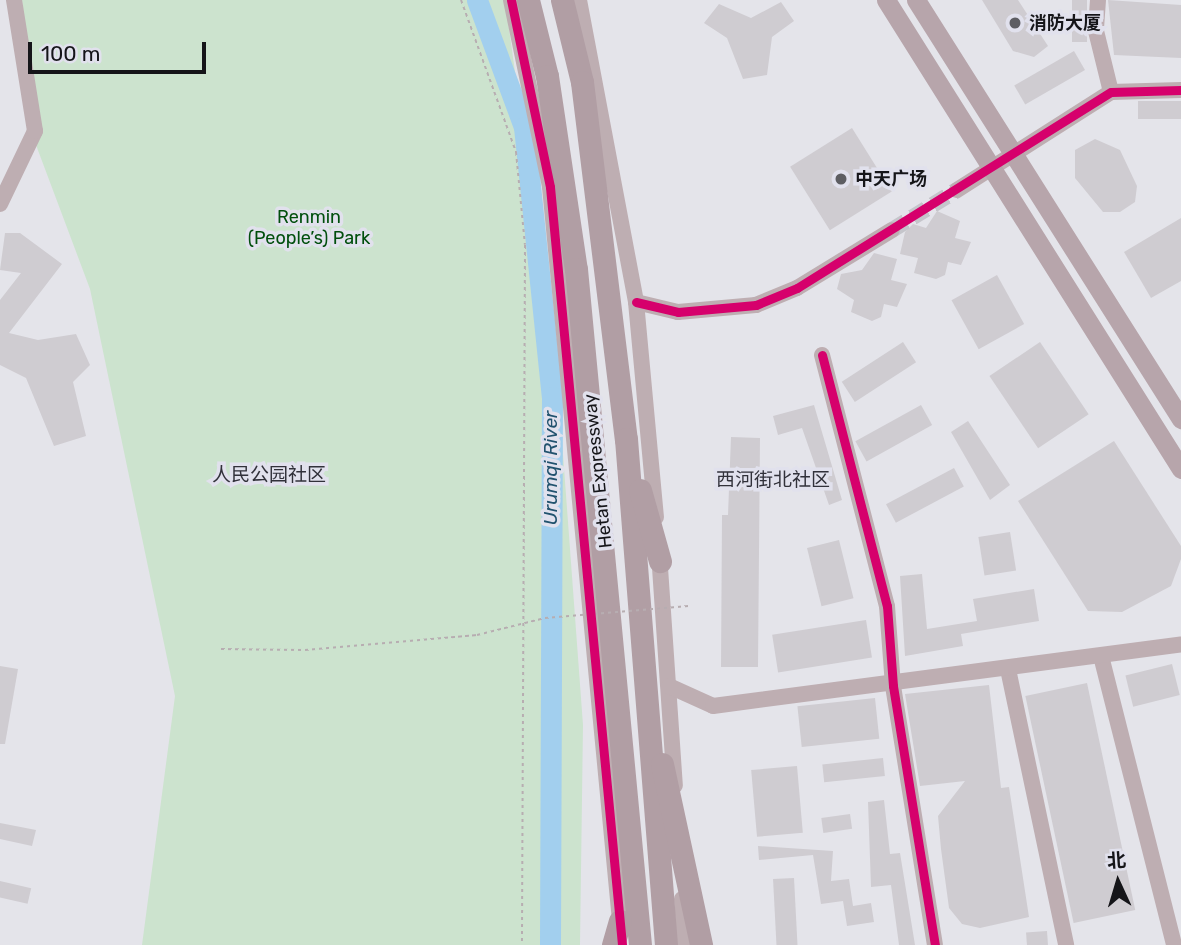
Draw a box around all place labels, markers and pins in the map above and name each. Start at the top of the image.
place label: 消防大厦 [1029,12,1101,34]
marker: 消防大厦 [1007,15,1023,31]
place label: 中天广场 [855,168,927,190]
marker: 中天广场 [833,171,849,187]

